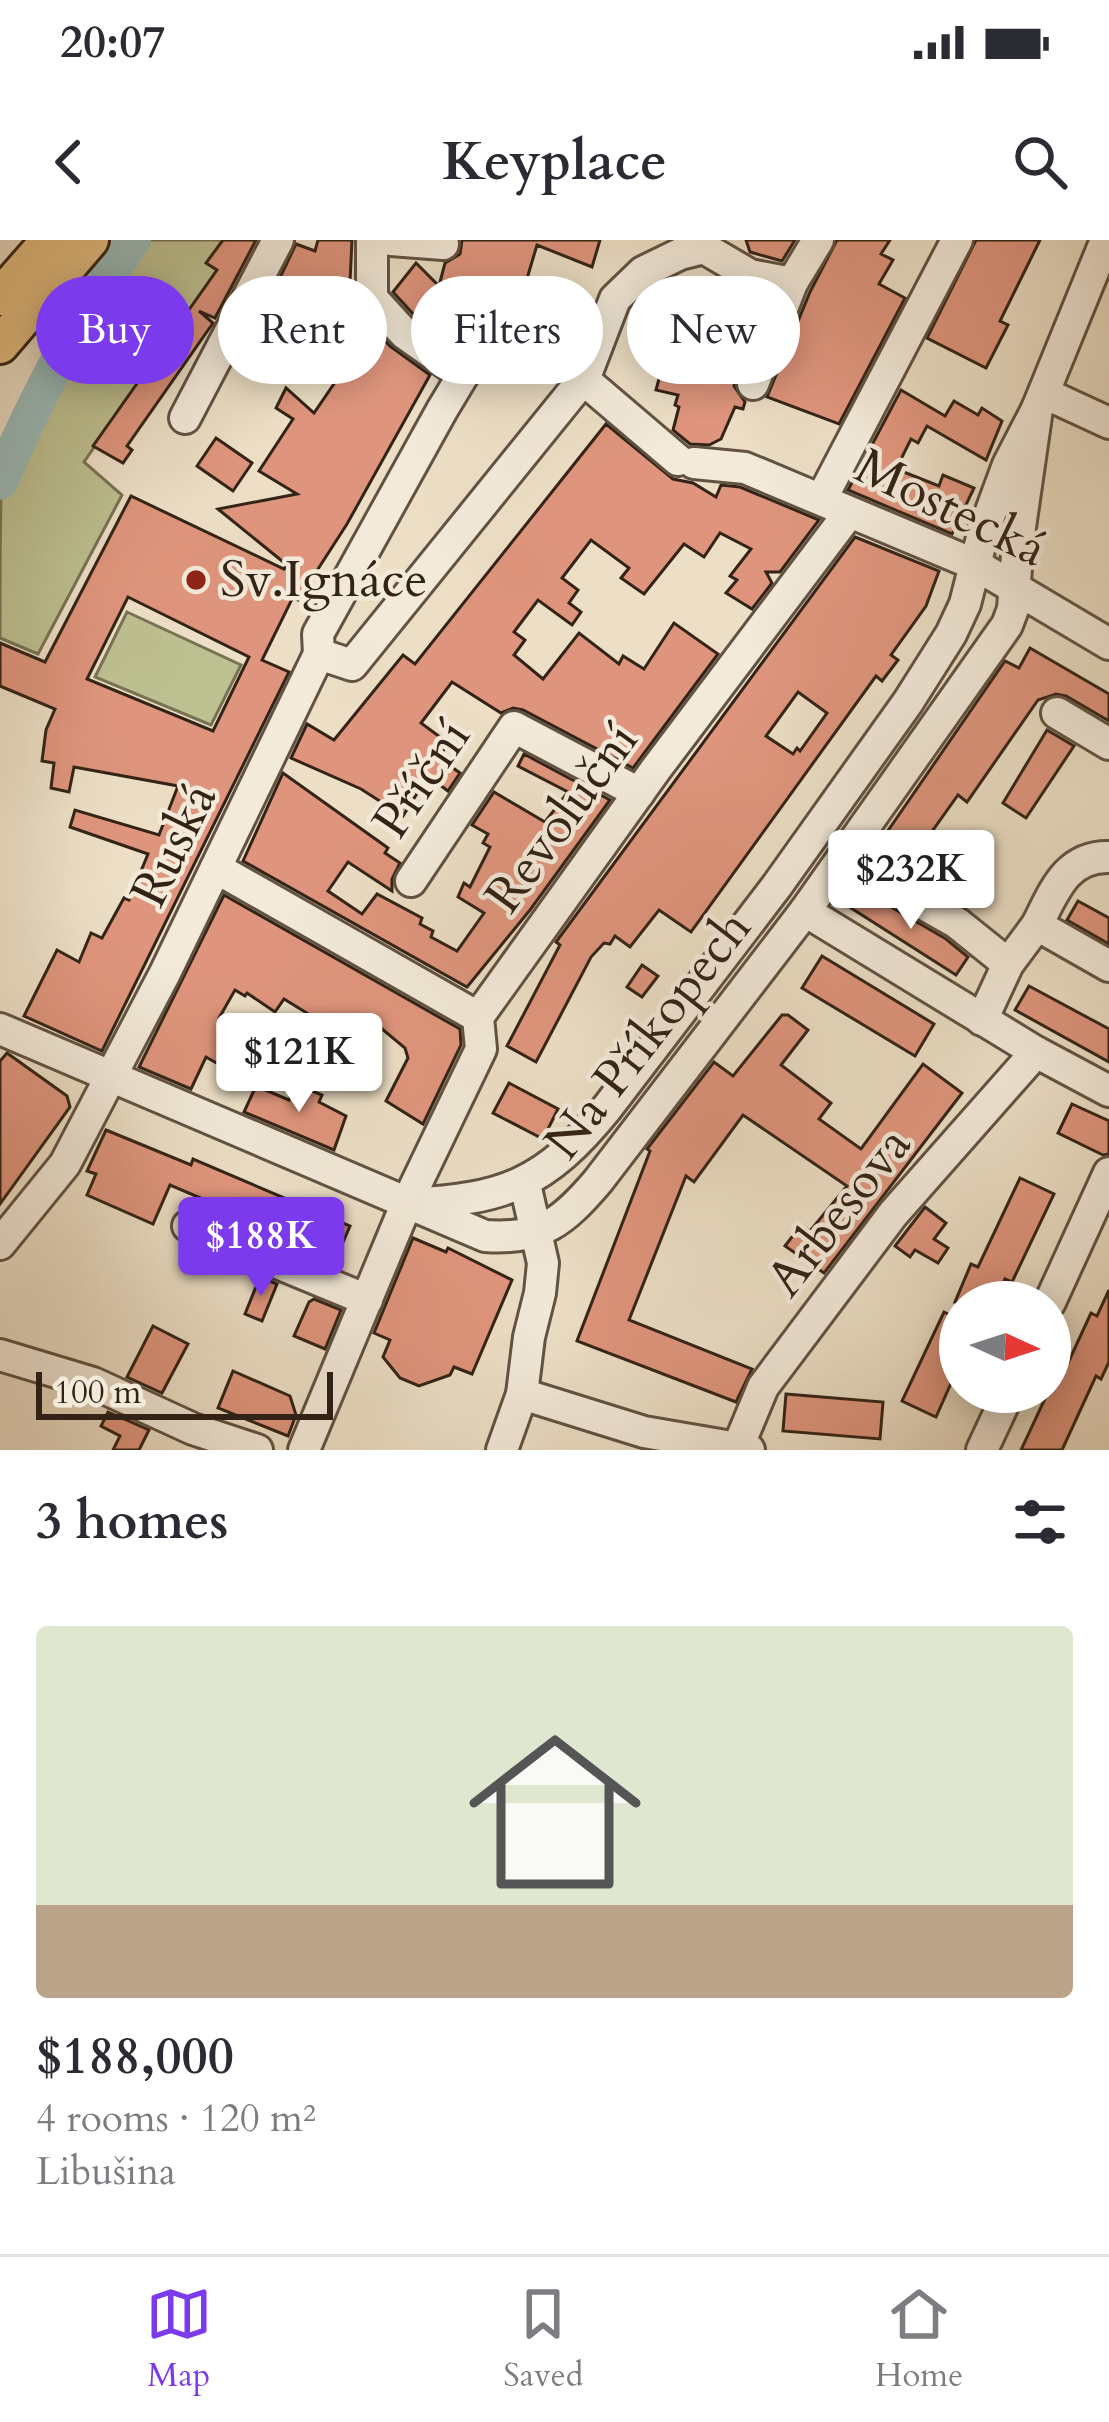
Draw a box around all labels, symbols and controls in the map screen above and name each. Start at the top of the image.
text: 20:07 [60,12,165,73]
text: Keyplace [442,126,667,199]
icon: back [36,129,102,195]
icon: search [1007,129,1073,195]
chip: Buy [36,276,194,384]
chip: Rent [218,276,387,384]
chip: Filters [411,276,603,384]
chip: New [627,276,800,384]
street label: Mostecká [844,432,1058,584]
place label: Sv.Ignáce [220,545,428,615]
marker: Sv.Ignáce [183,567,209,593]
street label: Příční [357,706,487,852]
street label: Revoluční [469,709,655,927]
street label: Ruská [114,771,234,919]
pin: $232K [827,830,995,932]
text: $232K [855,842,967,895]
street label: Na Příkopech [528,896,768,1174]
pin: $121K [215,1013,383,1115]
text: $121K [243,1025,355,1078]
street label: Arbesova [751,1112,927,1312]
pin: $188K [177,1197,345,1299]
text: $188K [205,1209,317,1262]
north arrow [939,1281,1071,1413]
map controls [939,1281,1071,1413]
scale bar [36,1366,333,1419]
text: 100 m [54,1370,141,1415]
text: 3 homes [36,1487,228,1557]
icon: filters [1007,1489,1073,1555]
icon: home [447,1704,663,1920]
text: $188,000 [36,2022,234,2092]
text: 4 rooms · 120 m² [36,2092,316,2145]
text: Libušina [36,2145,176,2198]
tab: Map [146,2281,212,2398]
tab: Saved [503,2281,583,2398]
tab: Home [875,2281,963,2398]

